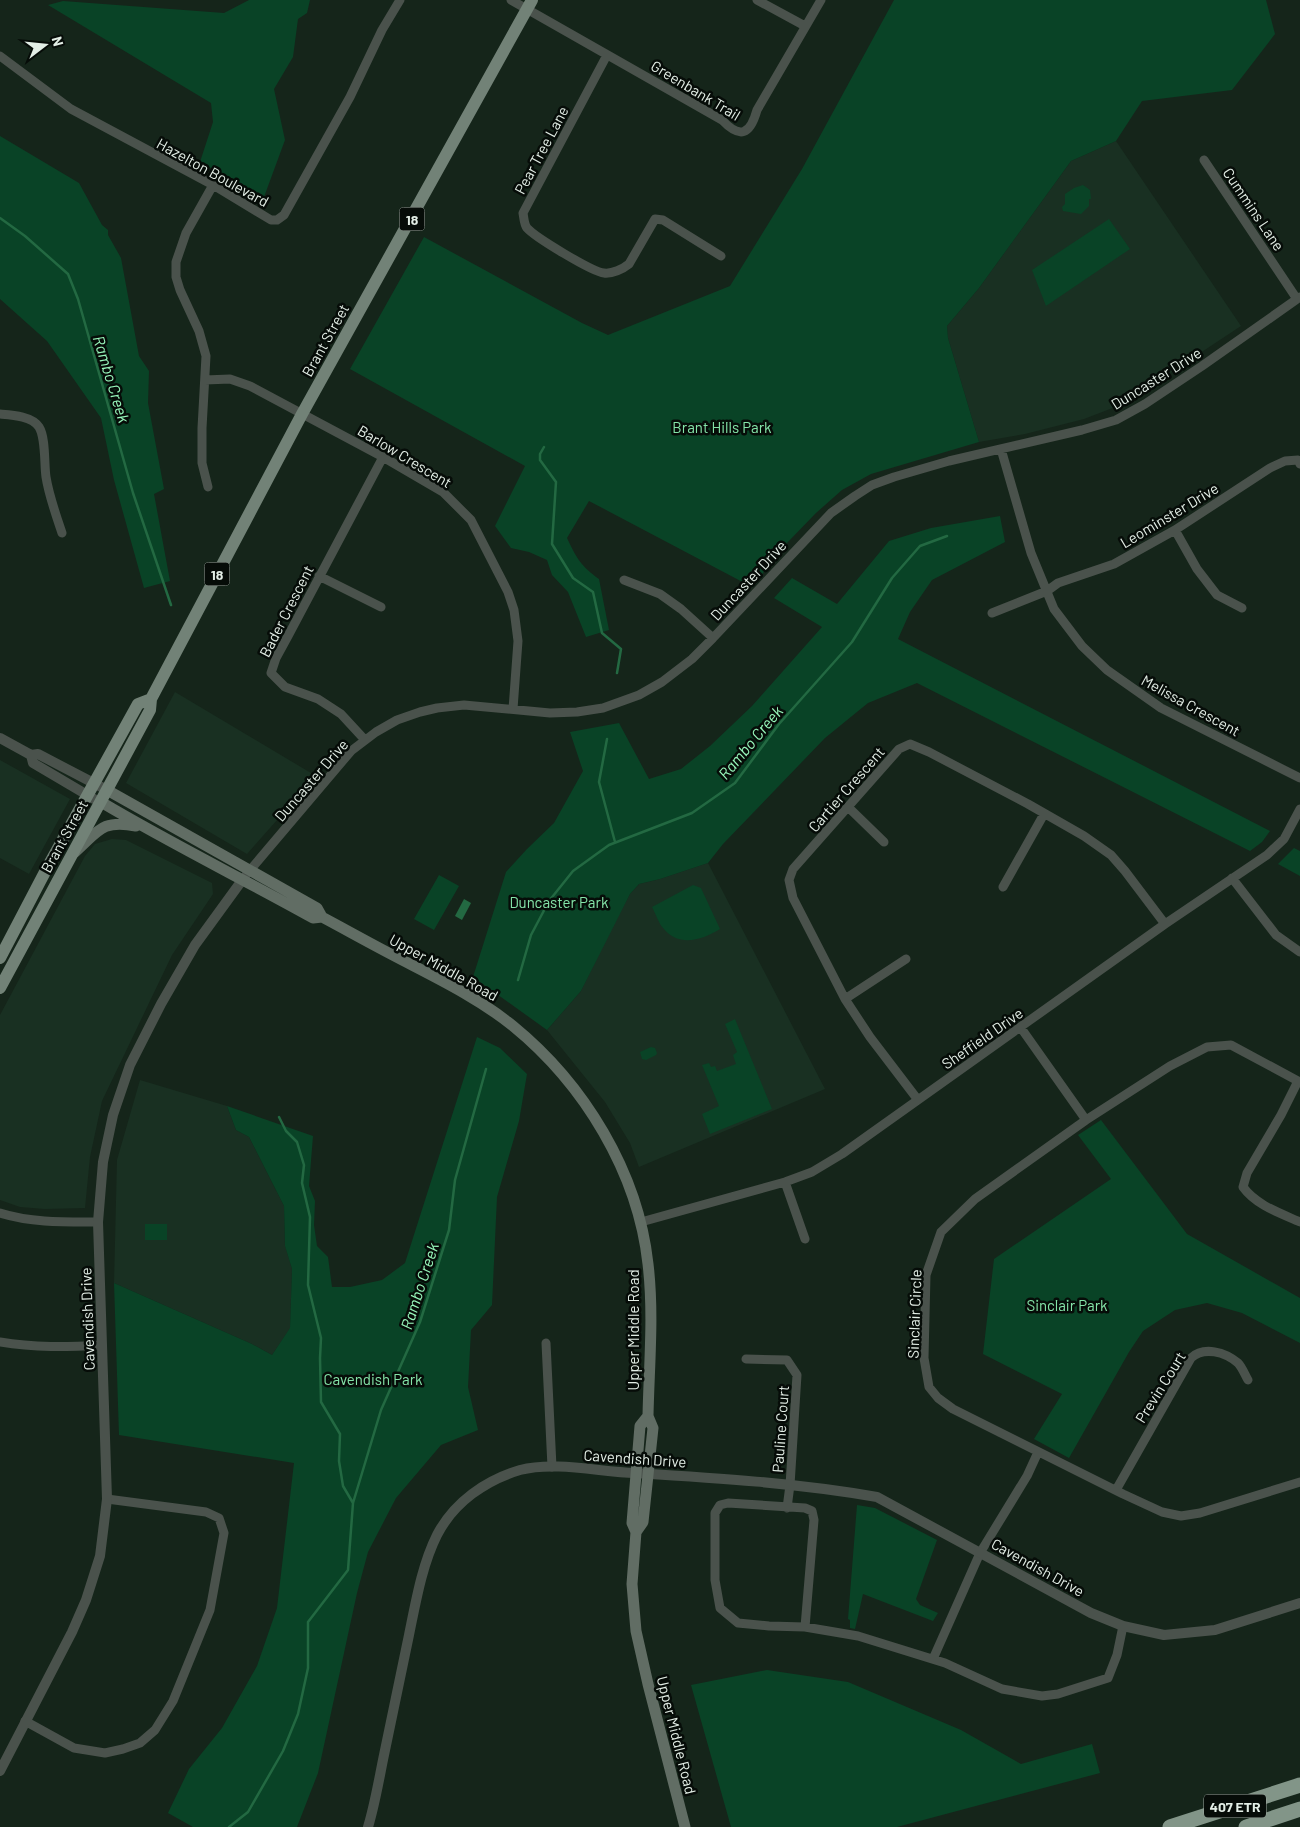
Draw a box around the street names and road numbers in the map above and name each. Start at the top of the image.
street label: Greenbank Trail [648,56,744,124]
street label: Pear Tree Lane [510,103,572,197]
street label: Hazelton Boulevard [154,134,272,210]
street label: Cummins Lane [1220,164,1288,254]
road number: 18 [400,208,424,230]
street label: Brant Street [298,301,352,379]
street label: Duncaster Drive [1108,343,1204,413]
street label: Barlow Crescent [355,421,455,491]
street label: Leominster Drive [1117,479,1221,551]
street label: Duncaster Drive [706,536,790,624]
road number: 18 [204,562,230,586]
street label: Bader Crescent [255,562,317,660]
street label: Melissa Crescent [1139,671,1243,739]
street label: Duncaster Drive [270,735,352,825]
street label: Cartier Crescent [804,743,888,835]
street label: Brant Street [37,797,91,875]
street label: Upper Middle Road [387,930,501,1004]
street label: Sheffield Drive [938,1003,1026,1073]
street label: Cavendish Drive [76,1267,98,1371]
street label: Upper Middle Road [624,1269,642,1391]
street label: Sinclair Circle [903,1269,925,1359]
street label: Previn Court [1131,1348,1189,1426]
street label: Pauline Court [768,1385,792,1473]
street label: Cavendish Drive [583,1445,687,1471]
street label: Cavendish Drive [989,1534,1087,1600]
street label: Upper Middle Road [654,1674,700,1796]
road number: 407 ETR [1204,1794,1266,1818]

